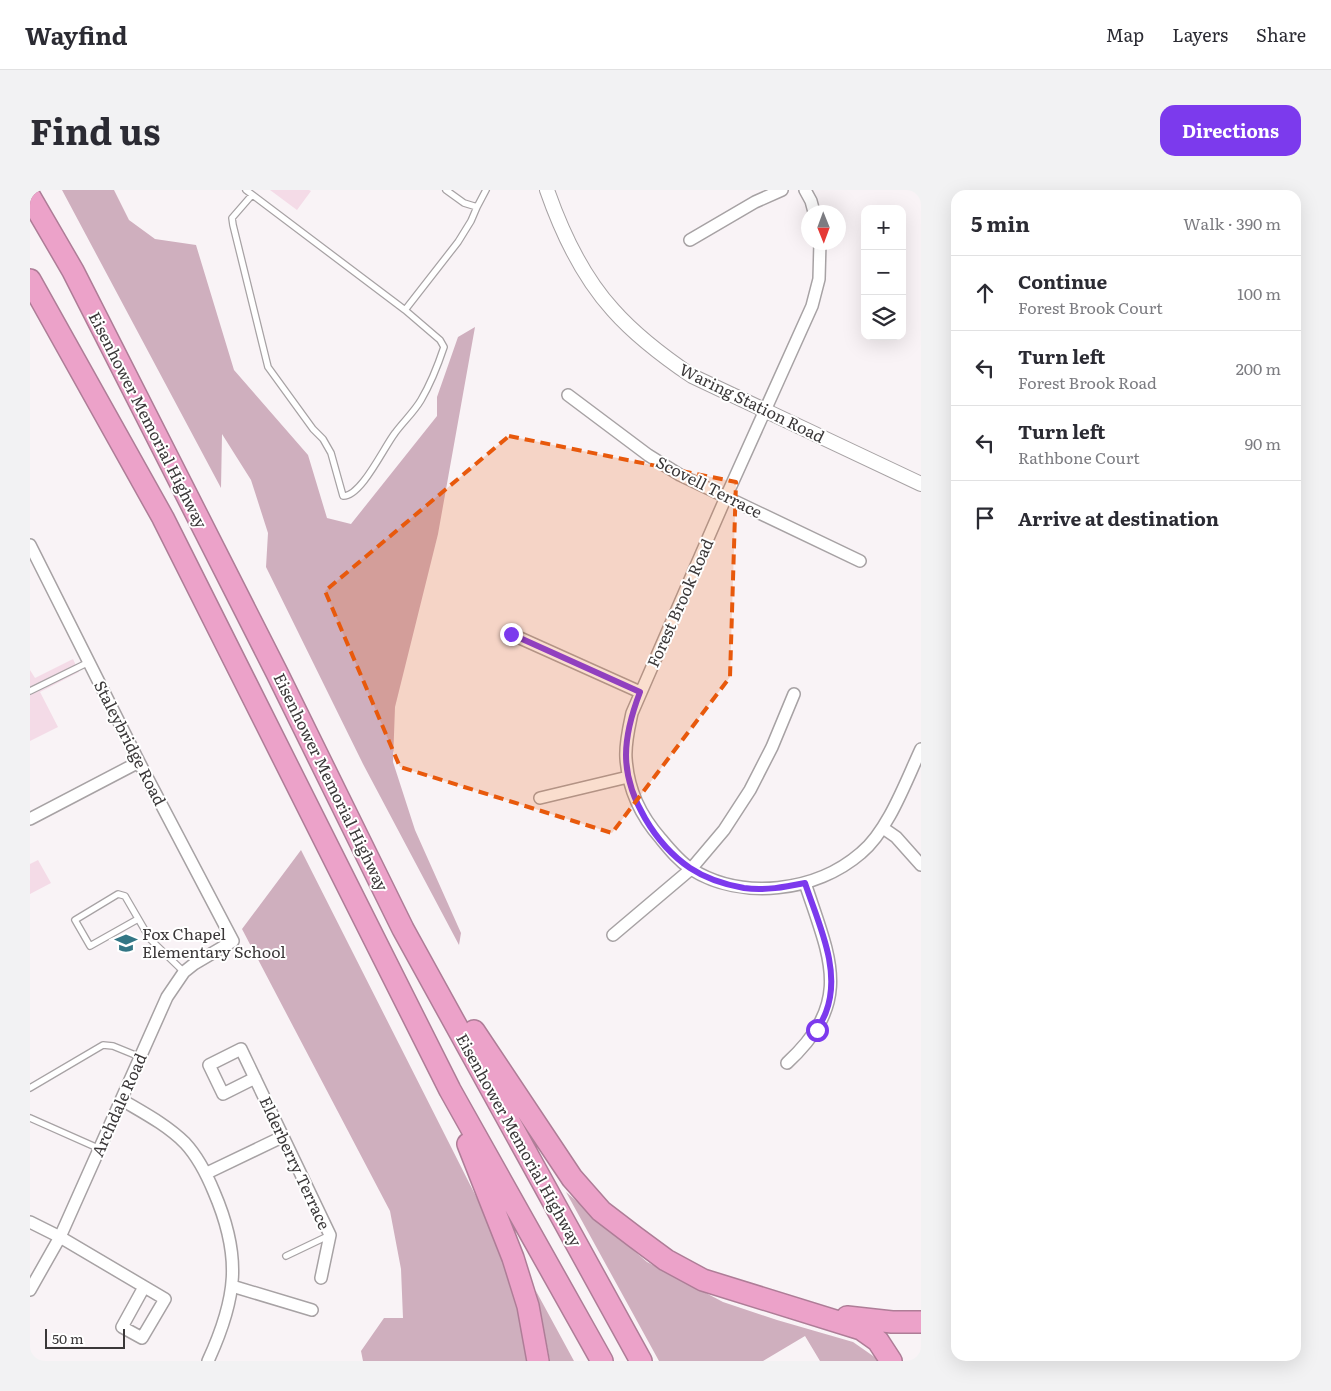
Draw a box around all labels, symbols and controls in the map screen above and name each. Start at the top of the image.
text: Wayfind [25,17,128,52]
text: Map [1106,21,1144,48]
text: Layers [1172,21,1228,48]
text: Share [1256,21,1306,48]
text: Find us [30,104,160,156]
button: Directions [1160,105,1301,156]
north arrow [801,205,846,250]
map controls [861,205,906,340]
button: + [861,205,906,250]
text: 5 min [971,207,1030,238]
text: Walk · 390 m [1183,211,1281,235]
button: − [861,250,906,295]
text: Continue [1018,267,1107,295]
icon: ahead [971,279,999,307]
text: 100 m [1237,281,1281,305]
button: layers [861,295,906,340]
text: Forest Brook Court [1018,295,1163,319]
street label: Eisenhower Memorial Highway [84,307,214,533]
text: Turn left [1018,342,1105,370]
icon: left [971,354,999,382]
text: 200 m [1236,356,1281,380]
street label: Waring Station Road [676,357,829,448]
text: Forest Brook Road [1018,370,1157,394]
text: Turn left [1018,417,1105,445]
icon: left [971,429,999,457]
text: 90 m [1245,431,1281,455]
text: Rathbone Court [1018,445,1140,469]
street label: Scovell Terrace [652,449,767,523]
icon: arrive [971,504,999,532]
text: Arrive at destination [1018,504,1219,532]
street label: Forest Brook Road [640,534,718,671]
route end [500,623,523,646]
street label: Eisenhower Memorial Highway [268,668,396,896]
street label: Staleybridge Road [89,676,173,810]
place label: Fox Chapel Elementary School [142,921,286,963]
school or university icon: Fox Chapel Elementary School [113,930,139,956]
route start [806,1019,829,1042]
street label: Eisenhower Memorial Highway [451,1029,589,1251]
street label: Archdale Road [85,1049,152,1160]
street label: Elderberry Terrace [255,1092,337,1233]
scale bar [45,1326,125,1349]
text: 50 m [52,1328,84,1348]

